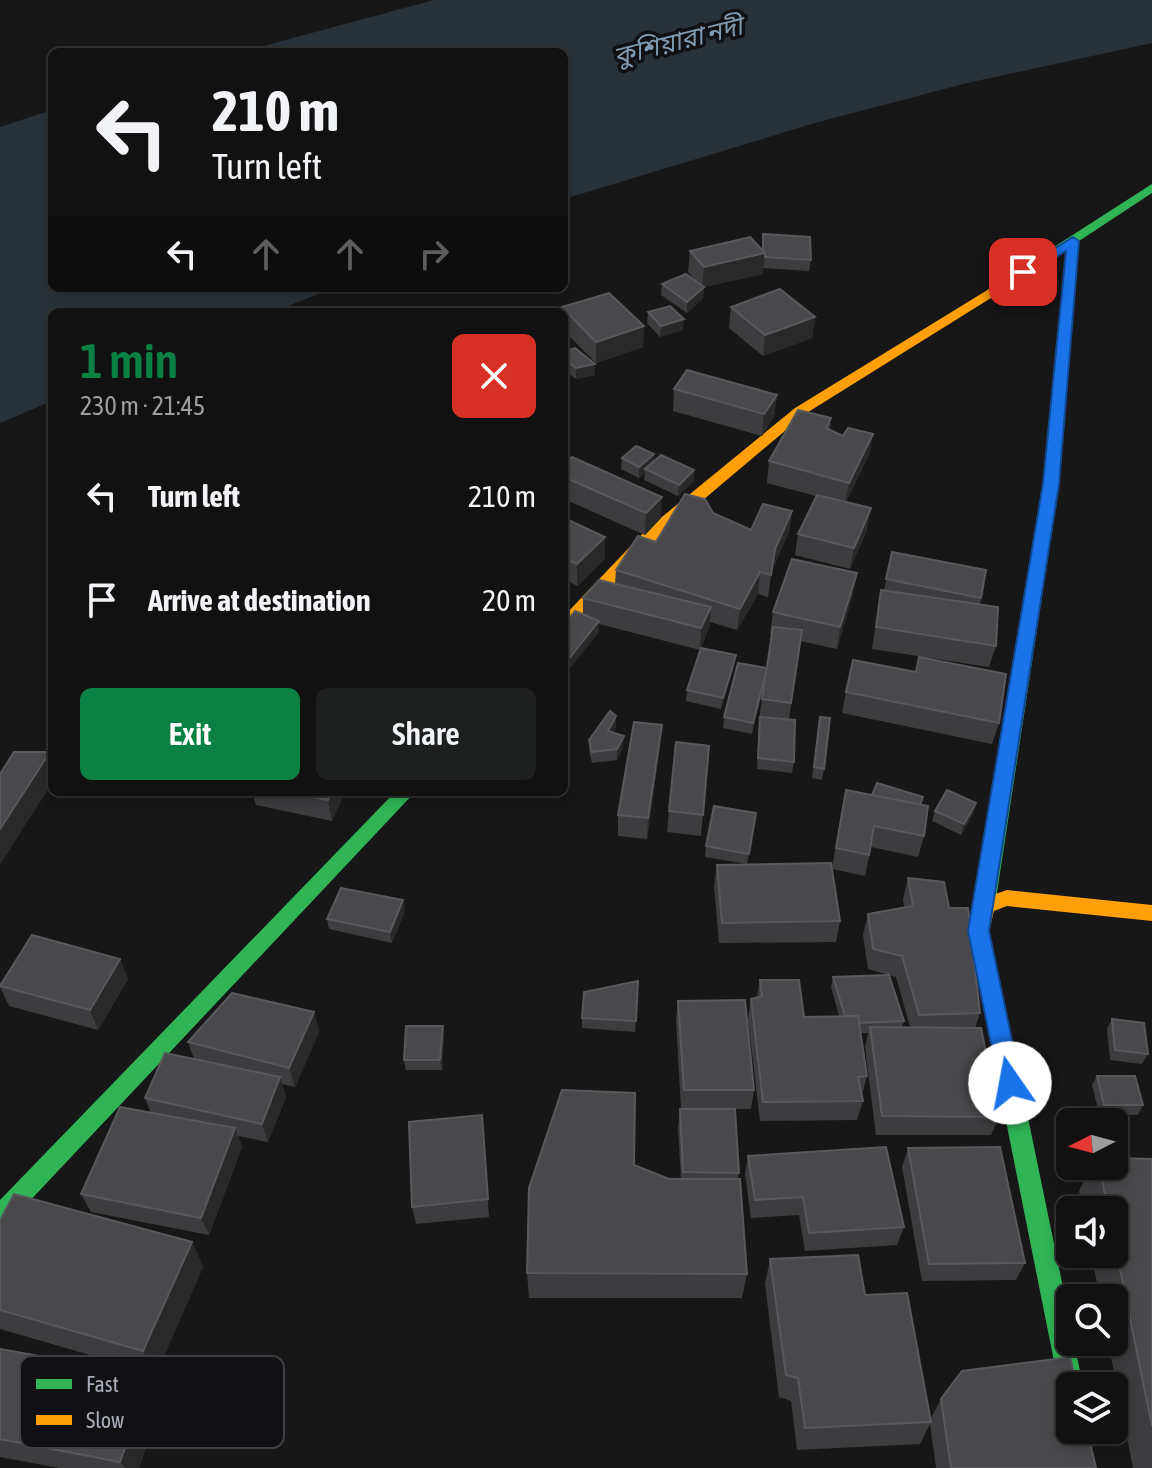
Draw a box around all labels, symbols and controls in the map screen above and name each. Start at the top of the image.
water label: কুশিয়ারা নদী [610,9,750,71]
text: 210 m [212,79,339,143]
icon: left [80,80,184,184]
text: Turn left [212,145,322,187]
icon: left [160,232,204,276]
icon: ahead [244,232,288,276]
icon: ahead [328,232,372,276]
icon: right [412,232,456,276]
pin [989,238,1057,306]
icon: arrive [1001,250,1045,294]
text: 1 min [80,333,178,388]
button: close [452,334,536,418]
text: 230 m · 21:45 [80,391,205,421]
icon: left [80,474,124,518]
text: Turn left [148,479,240,513]
text: 210 m [468,479,536,513]
icon: arrive [80,578,124,622]
text: Arrive at destination [148,583,370,617]
text: 20 m [482,583,536,617]
button: Exit [80,688,300,780]
button: Share [316,688,536,780]
position arrow [968,1041,1052,1125]
north arrow [1056,1108,1128,1180]
map controls [1056,1108,1128,1444]
button: sound [1056,1196,1128,1268]
button: search [1056,1284,1128,1356]
legend [20,1356,284,1448]
text: Fast [86,1371,119,1397]
button: layers [1056,1372,1128,1444]
text: Slow [86,1407,124,1433]

